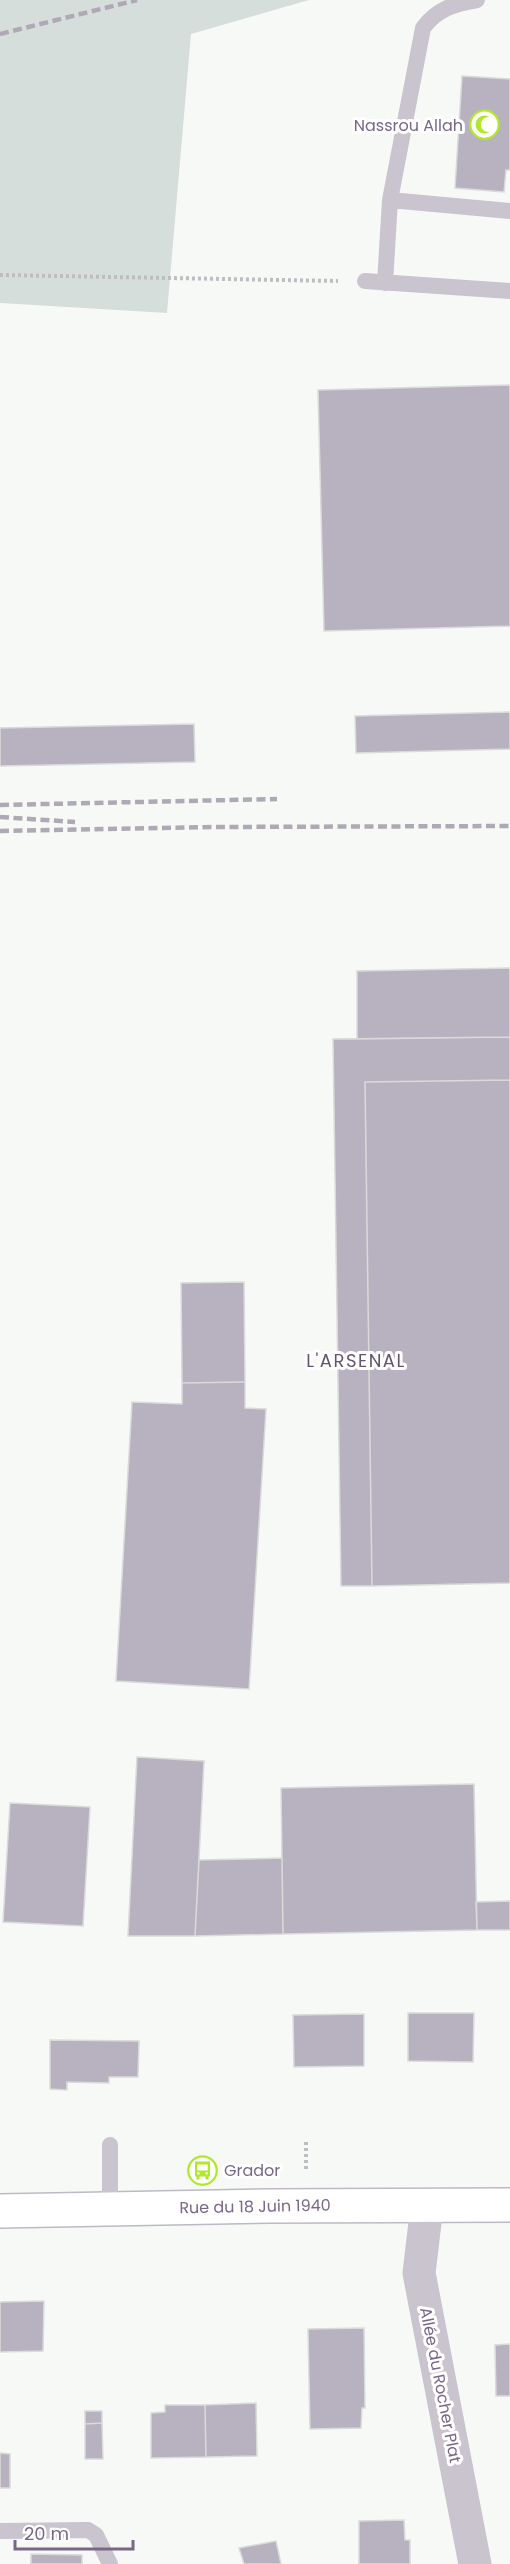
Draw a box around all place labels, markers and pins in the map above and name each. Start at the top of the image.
mosque icon: Nassrou Allah [468,109,500,141]
place label: Nassrou Allah [354,114,463,137]
bus stop icon: Grador [187,2154,219,2186]
place label: Grador [224,2159,280,2182]

